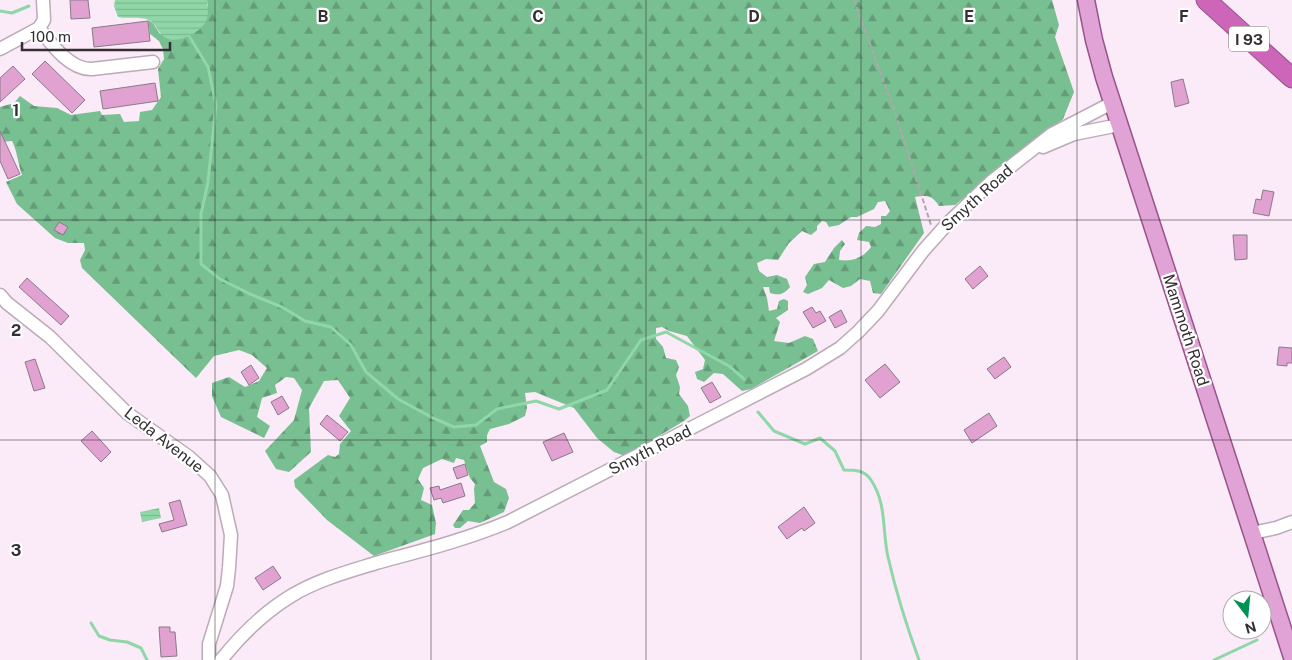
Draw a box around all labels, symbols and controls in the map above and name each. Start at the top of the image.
text: B [318,7,329,26]
text: C [532,7,544,26]
text: D [748,7,760,26]
text: E [964,7,974,26]
text: F [1179,7,1189,26]
scale bar [22,20,170,52]
road number: I 93 [1229,26,1269,52]
text: 100 m [30,28,71,45]
text: 1 [13,101,19,120]
street label: Smyth Road [937,161,1017,235]
street label: Mammoth Road [1159,272,1213,388]
text: 2 [11,321,21,340]
street label: Leda Avenue [121,403,207,477]
street label: Smyth Road [606,421,694,479]
text: 3 [11,541,21,560]
north arrow [1222,590,1272,640]
text: N [1243,618,1258,637]

